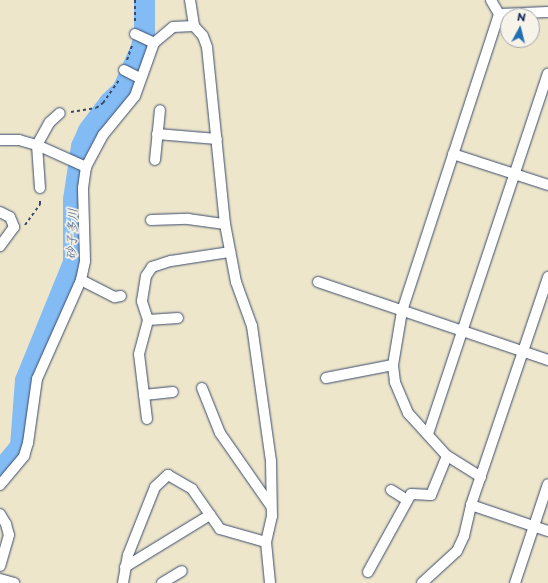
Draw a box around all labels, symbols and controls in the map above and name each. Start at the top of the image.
north arrow [500,8,540,48]
text: N [516,8,527,26]
water label: 砂子多川 [63,208,81,260]

